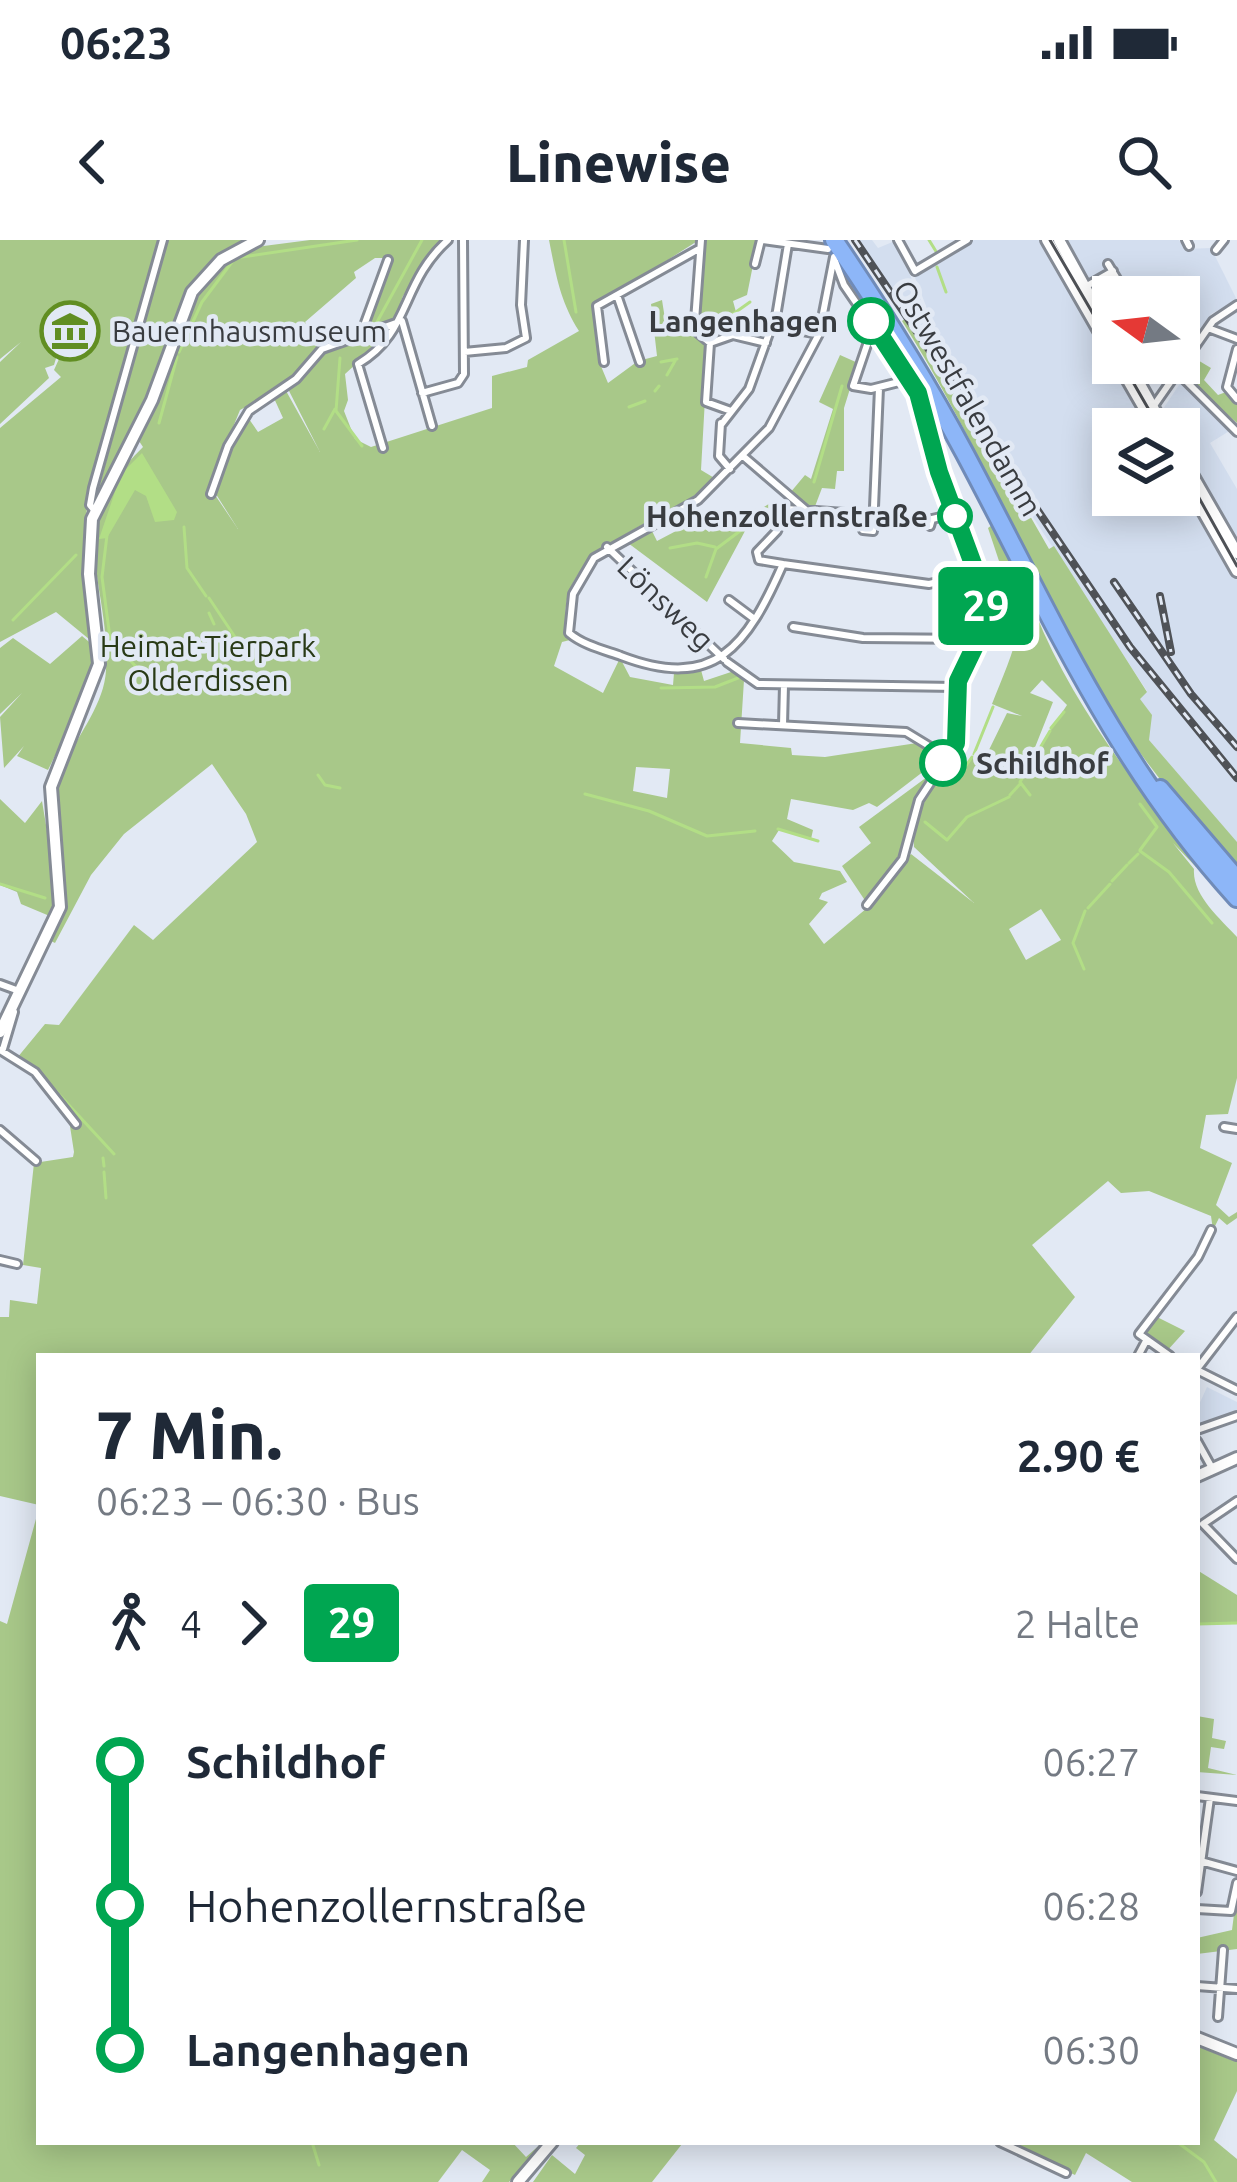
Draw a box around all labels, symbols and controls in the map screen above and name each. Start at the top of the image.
text: 06:23 [60,17,173,68]
icon: back [60,129,126,195]
icon: search [1111,129,1177,195]
text: Linewise [506,132,731,192]
street label: Ostwestfalendamm [887,274,1049,522]
north arrow [1092,276,1200,384]
map controls [1092,276,1200,516]
marker: Langenhagen [849,299,893,343]
museum icon: Bauernhausmuseum [39,300,101,362]
place label: Langenhagen [649,304,838,338]
place label: Bauernhausmuseum [112,314,387,348]
button: layers [1092,408,1200,516]
place label: Hohenzollernstraße [646,499,928,533]
marker: Hohenzollernstraße [939,500,971,532]
street label: Lönsweg [611,549,721,657]
line badge: 29 [932,567,1040,645]
text: 29 [962,582,1010,629]
park label: Heimat-Tierpark Olderdissen [100,629,316,697]
marker: Schildhof [921,741,965,785]
place label: Schildhof [976,746,1109,780]
text: 7 Min. [96,1397,282,1471]
text: 2.90 € [1017,1430,1140,1481]
text: 06:23 – 06:30 · Bus [96,1479,420,1522]
icon: walk [96,1590,162,1656]
icon: forward [220,1590,286,1656]
text: 29 [328,1599,375,1646]
text: 4 [180,1602,202,1645]
text: 2 Halte [1015,1602,1140,1645]
text: Schildhof [186,1736,385,1787]
text: 06:27 [1042,1740,1140,1783]
text: Hohenzollernstraße [186,1880,587,1931]
text: 06:28 [1042,1884,1140,1927]
text: Langenhagen [186,2024,470,2075]
text: 06:30 [1042,2028,1140,2071]

